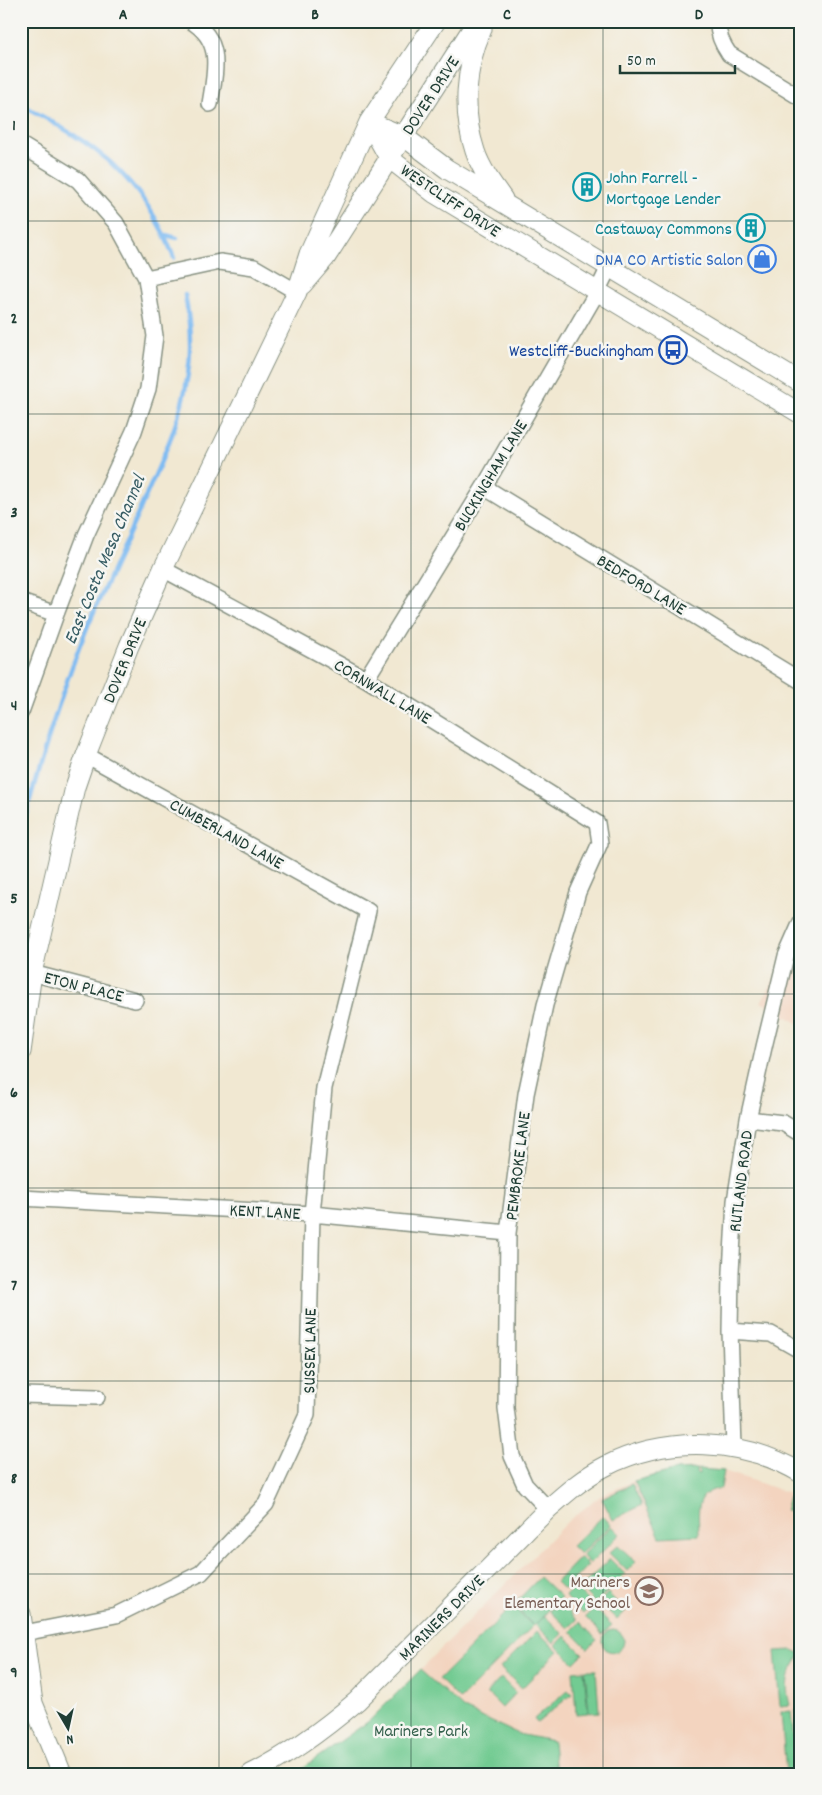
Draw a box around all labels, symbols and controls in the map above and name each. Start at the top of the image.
text: A [119,4,128,27]
text: B [311,4,319,27]
text: C [503,4,511,27]
text: D [695,4,704,27]
scale bar [620,42,734,74]
text: 50 m [627,51,656,73]
street label: DOVER DRIVE [397,52,467,141]
text: 1 [12,115,16,138]
street label: WESTCLIFF DRIVE [394,159,505,245]
place label: John Farrell - Mortgage Lender [606,167,721,213]
building icon: John Farrell - Mortgage Lender [572,172,602,202]
building icon: Castaway Commons [736,213,766,243]
place label: Castaway Commons [595,218,732,243]
shop icon: DNA CO Artistic Salon [747,244,777,274]
place label: DNA CO Artistic Salon [595,249,743,274]
text: 2 [11,308,18,331]
bus stop icon: Westcliff-Buckingham [658,335,688,365]
place label: Westcliff-Buckingham [509,340,654,365]
street label: BUCKINGHAM LANE [449,416,535,537]
water label: East Costa Mesa Channel [58,470,155,649]
text: 3 [10,502,18,525]
street label: BEDFORD LANE [591,549,690,623]
street label: DOVER DRIVE [98,615,155,707]
street label: CORNWALL LANE [328,654,435,732]
text: 4 [11,695,17,718]
street label: CUMBERLAND LANE [164,793,288,877]
text: 5 [10,888,18,911]
street label: ETON PLACE [41,966,126,1010]
text: 6 [10,1082,18,1105]
street label: PEMBROKE LANE [500,1110,539,1222]
street label: RUTLAND ROAD [724,1129,761,1234]
street label: KENT LANE [229,1199,301,1228]
text: 7 [11,1275,17,1298]
street label: SUSSEX LANE [298,1308,325,1394]
text: 8 [11,1468,18,1491]
street label: MARINERS DRIVE [394,1570,492,1668]
place label: Mariners Elementary School [504,1571,631,1617]
school or university icon: Mariners Elementary School [634,1576,664,1606]
text: 9 [10,1662,18,1685]
north arrow [42,1702,92,1752]
park label: Mariners Park [374,1720,468,1745]
text: N [65,1728,75,1749]

